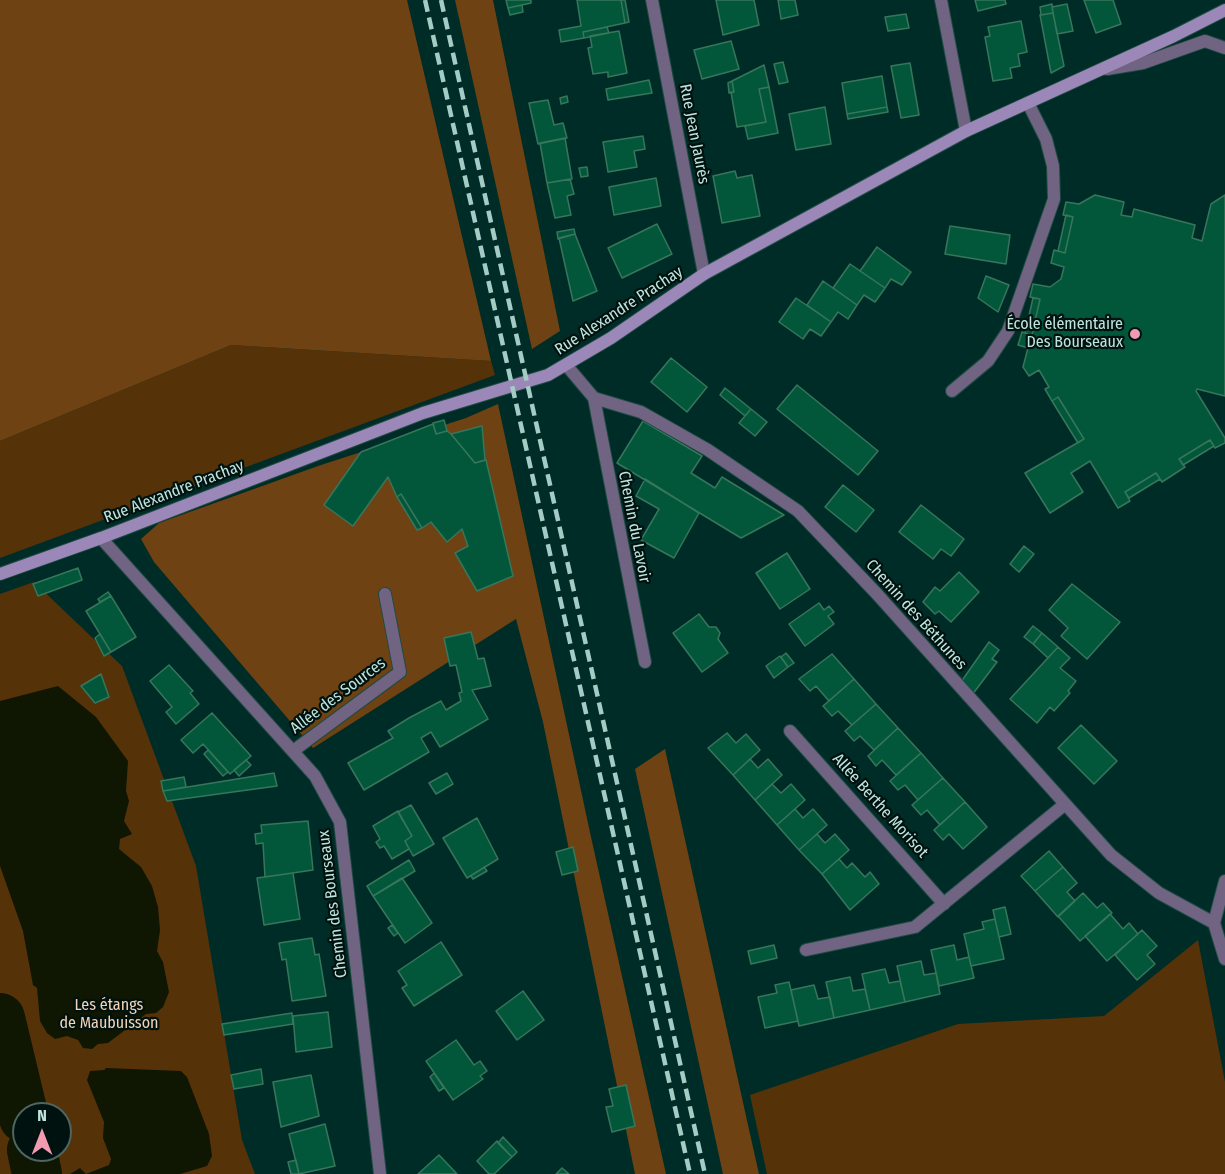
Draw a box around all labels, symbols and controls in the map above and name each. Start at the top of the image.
street label: Rue Jean Jaurès [675,82,713,186]
street label: Rue Alexandre Prachay [552,263,686,359]
place label: École élémentaire Des Bourseaux [1006,315,1123,353]
marker: École élémentaire Des Bourseaux [1128,327,1142,341]
street label: Rue Alexandre Prachay [101,456,247,528]
street label: Chemin du Lavoir [614,470,654,584]
street label: Chemin des Béthunes [861,556,971,674]
street label: Allée des Sources [286,654,390,738]
street label: Allée Berthe Morisot [828,750,932,862]
street label: Chemin des Bourseaux [314,829,352,979]
park label: Les étangs de Maubuisson [59,996,159,1034]
north arrow [12,1102,72,1162]
text: N [37,1106,47,1125]

